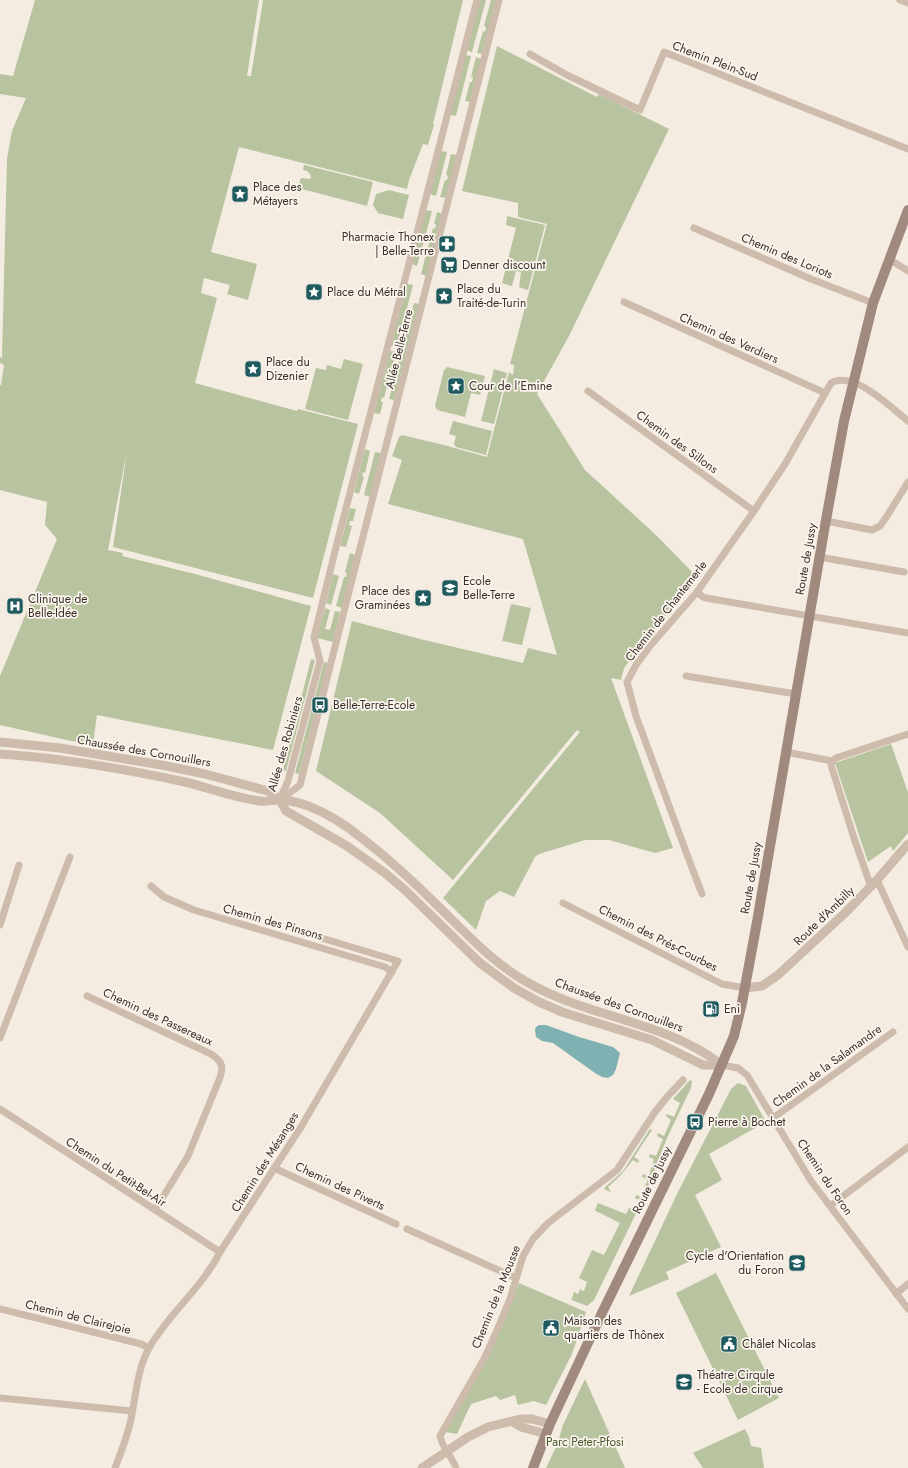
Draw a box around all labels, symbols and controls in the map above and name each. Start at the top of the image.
street label: Chemin Plein-Sud [670,36,760,86]
place label: Place des Métayers [253,178,302,210]
place icon: Place des Métayers [230,184,250,204]
place label: Pharmacie Thonex | Belle-Terre [342,228,435,260]
street label: Chemin des Loriots [738,229,836,283]
pharmacy icon: Pharmacie Thonex | Belle-Terre [437,234,457,254]
supermarket icon: Denner discount [439,255,459,275]
place label: Denner discount [462,256,546,274]
place label: Place du Traité-de-Turin [457,280,526,312]
place icon: Place du Métral [304,282,324,302]
place label: Place du Métral [327,283,406,301]
place icon: Place du Traité-de-Turin [434,286,454,306]
street label: Allée Belle-Terre [380,307,418,391]
street label: Chemin des Verdiers [677,308,782,368]
place label: Place du Dizenier [266,353,310,385]
place icon: Place du Dizenier [243,359,263,379]
place icon: Cour de l'Emine [446,376,466,396]
place label: Cour de l'Emine [469,377,552,395]
street label: Chemin des Sillons [632,406,722,478]
street label: Route de Jussy [791,521,821,596]
street label: Chemin de Chantemerle [621,557,711,665]
place label: Ecole Belle-Terre [463,572,515,604]
school or university icon: Ecole Belle-Terre [440,578,460,598]
place label: Place des Graminées [355,582,410,614]
place icon: Place des Graminées [413,588,433,608]
place label: Clinique de Belle-Idée [28,590,87,622]
hospital icon: Clinique de Belle-Idée [5,596,25,616]
street label: Allée des Robiniers [263,694,307,794]
bus stop icon: Belle-Terre-Ecole [310,695,330,715]
place label: Belle-Terre-Ecole [333,696,415,714]
street label: Chaussée des Cornouillers [76,730,212,772]
street label: Route de Jussy [736,840,766,915]
street label: Route d'Ambilly [789,882,859,950]
street label: Chemin des Pinsons [221,899,325,945]
street label: Chemin des Prés-Courbes [595,900,721,976]
street label: Chaussée des Cornouillers [552,973,686,1037]
street label: Chemin des Passereaux [100,984,217,1051]
fuel station icon: Eni [701,999,721,1019]
place label: Eni [724,1000,740,1018]
street label: Chemin de la Salamandre [769,1020,885,1112]
street label: Chemin des Mésanges [227,1108,303,1216]
bus stop icon: Pierre à Bochet [685,1112,705,1132]
place label: Pierre à Bochet [708,1113,786,1131]
street label: Chemin du Petit-Bel-Air [62,1133,171,1212]
street label: Chemin du Foron [793,1135,857,1219]
street label: Route de Jussy [628,1143,676,1217]
street label: Chemin des Piverts [292,1157,388,1215]
street label: Chemin de la Mousse [467,1243,525,1351]
place label: Cycle d'Orientation du Foron [686,1247,784,1279]
school or university icon: Cycle d'Orientation du Foron [787,1253,807,1273]
street label: Chemin de Clairejoie [23,1295,133,1339]
place label: Maison des quartiers de Thônex [564,1312,665,1344]
public building icon: Maison des quartiers de Thônex [541,1318,561,1338]
public building icon: Châlet Nicolas [719,1334,739,1354]
place label: Châlet Nicolas [742,1335,816,1353]
place label: Théatre Cirqule - Ecole de cirque [697,1366,783,1398]
school or university icon: Théatre Cirqule - Ecole de cirque [674,1372,694,1392]
park label: Parc Peter-Pfosi [546,1433,624,1451]

